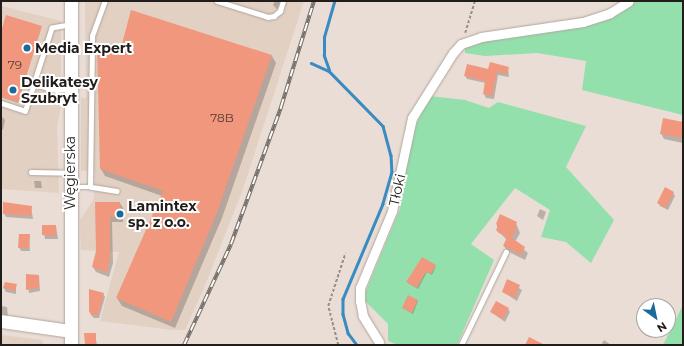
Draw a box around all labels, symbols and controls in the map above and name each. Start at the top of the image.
place label: Media Expert [35,40,132,56]
marker: Media Expert [22,43,32,53]
house number: 79 [8,58,22,72]
place label: Delikatesy Szubryt [21,74,98,106]
marker: Delikatesy Szubryt [8,85,18,95]
house number: 78B [210,111,234,125]
street label: Węgierska [62,136,78,210]
street label: Tłoki [385,172,409,208]
place label: Lamintex sp. z o.o. [128,198,197,230]
marker: Lamintex sp. z o.o. [115,209,125,219]
north arrow [636,298,676,338]
text: N [654,319,670,336]

